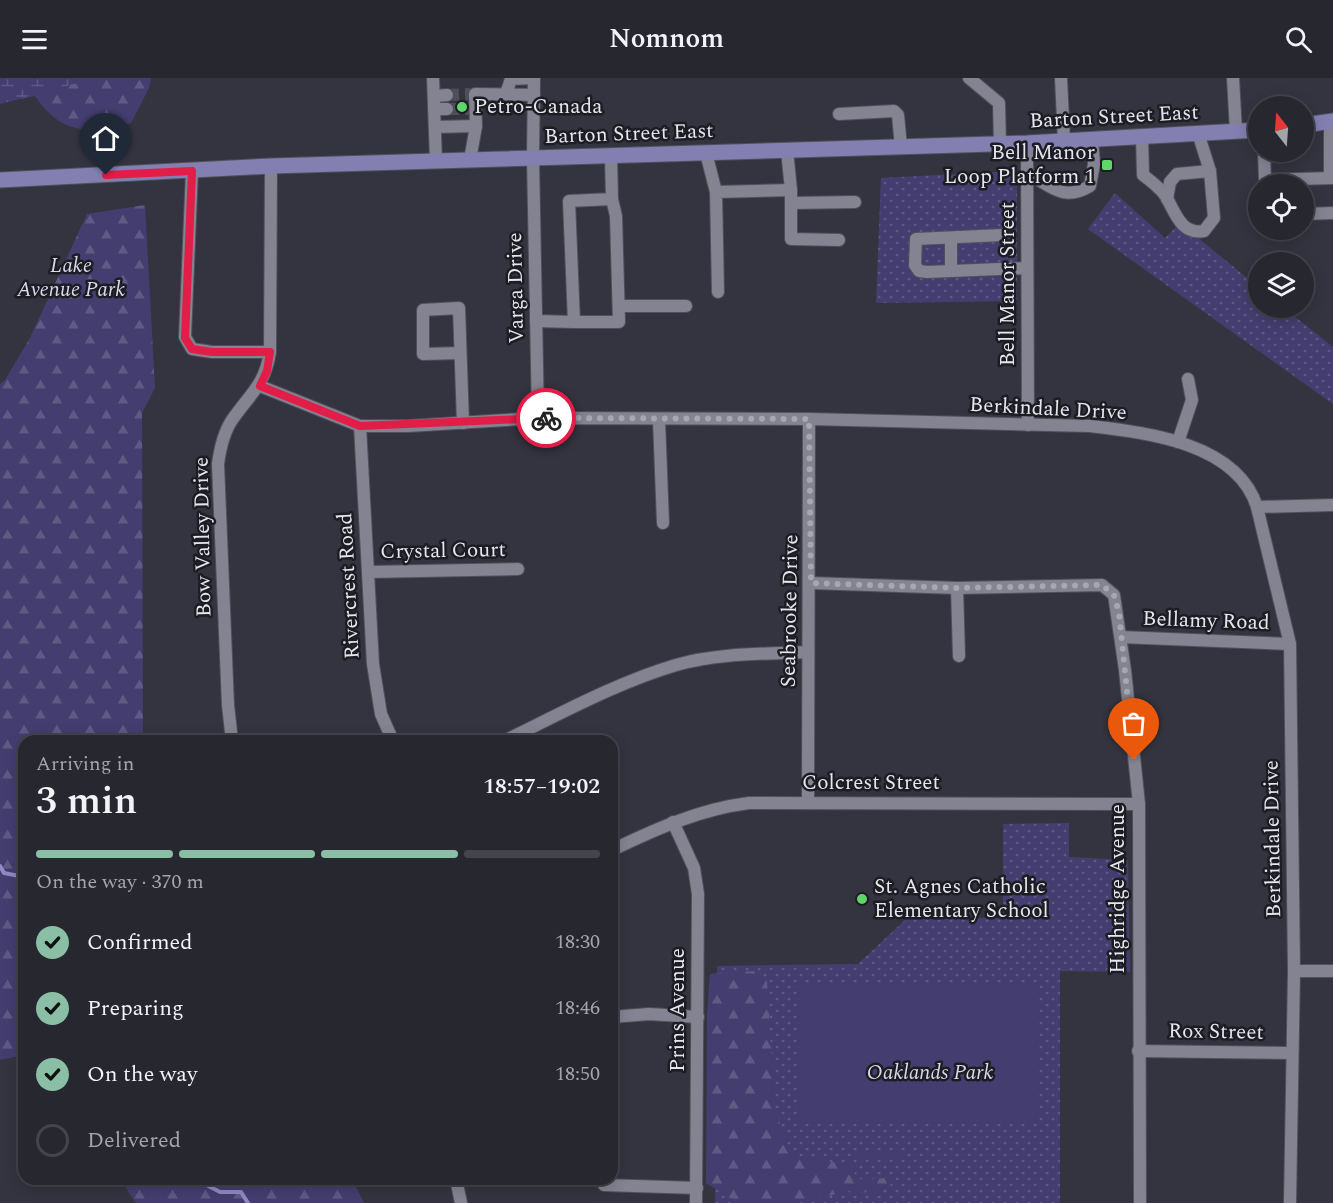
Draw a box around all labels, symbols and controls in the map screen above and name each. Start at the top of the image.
text: Nomnom [609,18,724,60]
icon: menu [18,23,51,56]
icon: search [1282,23,1315,56]
place label: Petro-Canada [474,91,603,123]
north arrow [1248,96,1314,162]
map controls [1248,96,1314,318]
street label: Barton Street East [1029,97,1199,137]
marker: Petro-Canada [455,100,469,114]
pin [80,113,131,175]
street label: Barton Street East [544,115,714,153]
icon: home [89,122,122,155]
place label: Bell Manor Loop Platform 1 [944,137,1095,193]
marker: Bell Manor Loop Platform 1 [1100,158,1114,172]
button: locate [1248,174,1314,240]
street label: Bell Manor Street [992,202,1024,366]
street label: Varga Drive [499,232,533,344]
park label: Lake Avenue Park [16,250,125,306]
button: layers [1248,252,1314,318]
courier [516,388,576,448]
street label: Berkindale Drive [968,389,1128,429]
icon: bike [530,402,563,435]
street label: Bow Valley Drive [186,457,220,617]
street label: Rivercrest Road [329,512,369,660]
street label: Crystal Court [380,534,506,568]
street label: Seabrooke Drive [773,534,807,688]
street label: Bellamy Road [1142,603,1270,639]
pin [1108,698,1159,760]
icon: bag [1117,707,1150,740]
text: Arriving in [36,749,134,779]
street label: Berkindale Drive [1256,760,1290,918]
street label: Colcrest Street [802,767,940,799]
text: 18:57–19:02 [483,770,600,803]
text: 3 min [36,772,137,831]
street label: Highridge Avenue [1102,804,1134,974]
text: On the way · 370 m [36,867,204,897]
place label: St. Agnes Catholic Elementary School [874,871,1049,927]
marker: St. Agnes Catholic Elementary School [855,892,869,906]
icon: check [36,926,69,959]
text: Confirmed [87,926,193,959]
text: 18:30 [555,927,600,957]
street label: Prins Avenue [662,948,694,1072]
icon: check [36,992,69,1025]
text: Preparing [87,992,184,1025]
text: 18:46 [555,993,600,1023]
street label: Rox Street [1168,1015,1264,1049]
park label: Oaklands Park [867,1057,994,1089]
icon: check [36,1058,69,1091]
text: On the way [87,1058,198,1091]
text: 18:50 [555,1059,600,1089]
text: Delivered [87,1124,181,1157]

